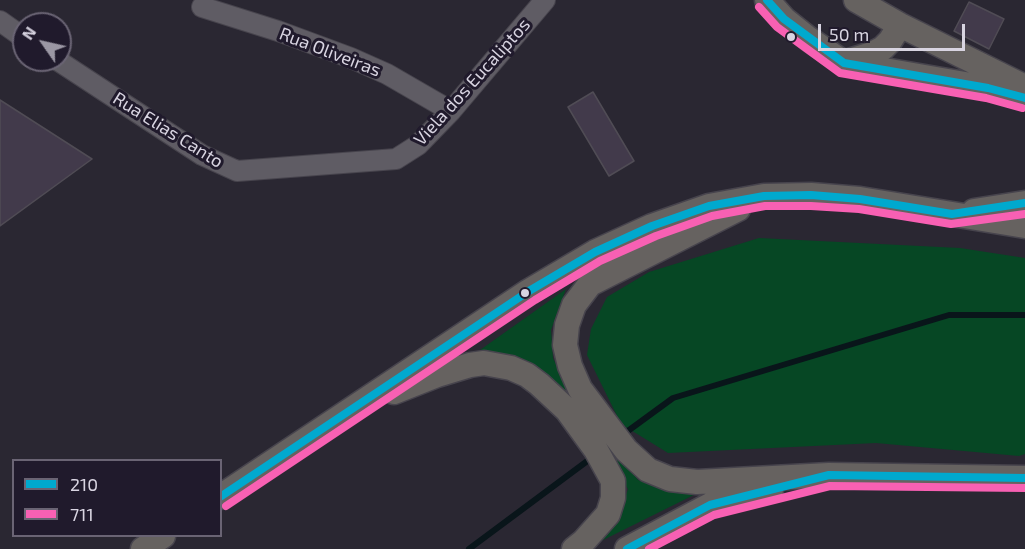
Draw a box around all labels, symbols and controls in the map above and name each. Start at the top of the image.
north arrow [12,12,72,72]
scale bar [821,12,968,50]
street label: Viela dos Eucaliptos [409,14,535,150]
text: N [17,23,39,43]
street label: Rua Oliveiras [276,23,384,81]
text: 50 m [829,23,869,45]
unlabelled marker [785,31,797,43]
street label: Rua Elias Canto [109,87,227,173]
unlabelled marker [519,287,531,299]
legend [12,459,222,537]
text: 210 [70,473,98,495]
text: 711 [70,503,94,525]

